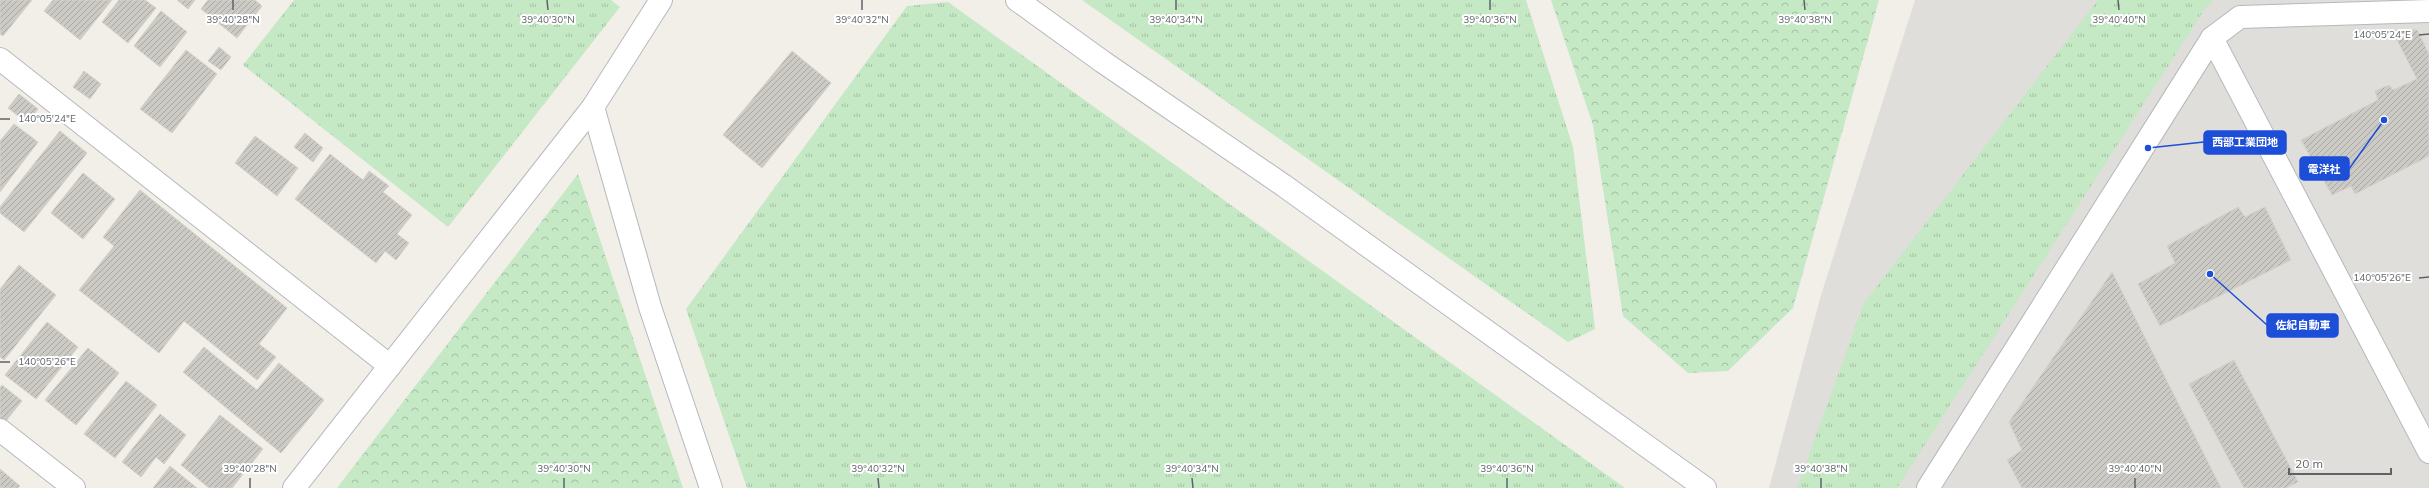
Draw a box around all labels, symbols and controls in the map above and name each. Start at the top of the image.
text: 39°40'28"N [206,13,260,26]
text: 39°40'30"N [521,13,575,26]
text: 39°40'32"N [835,13,889,26]
text: 39°40'34"N [1149,13,1203,26]
text: 39°40'36"N [1463,13,1517,26]
text: 39°40'38"N [1778,13,1832,26]
text: 39°40'40"N [2092,13,2146,26]
text: 140°05'24"E [2353,28,2411,41]
text: 140°05'24"E [18,112,76,125]
callout: 西部工業団地 [2204,131,2286,154]
text: 西部工業団地 [2212,135,2278,149]
callout: 電洋社 [2300,157,2349,180]
text: 電洋社 [2308,162,2341,176]
text: 140°05'26"E [2353,271,2411,284]
callout: 佐紀自動車 [2267,314,2338,337]
text: 佐紀自動車 [2276,318,2331,332]
text: 140°05'26"E [18,355,76,368]
scale bar [2289,450,2391,476]
text: 20 m [2295,456,2323,471]
text: 39°40'28"N [223,462,277,475]
text: 39°40'30"N [537,462,591,475]
text: 39°40'32"N [851,462,905,475]
text: 39°40'34"N [1165,462,1219,475]
text: 39°40'36"N [1480,462,1534,475]
text: 39°40'38"N [1794,462,1848,475]
text: 39°40'40"N [2108,462,2162,475]

